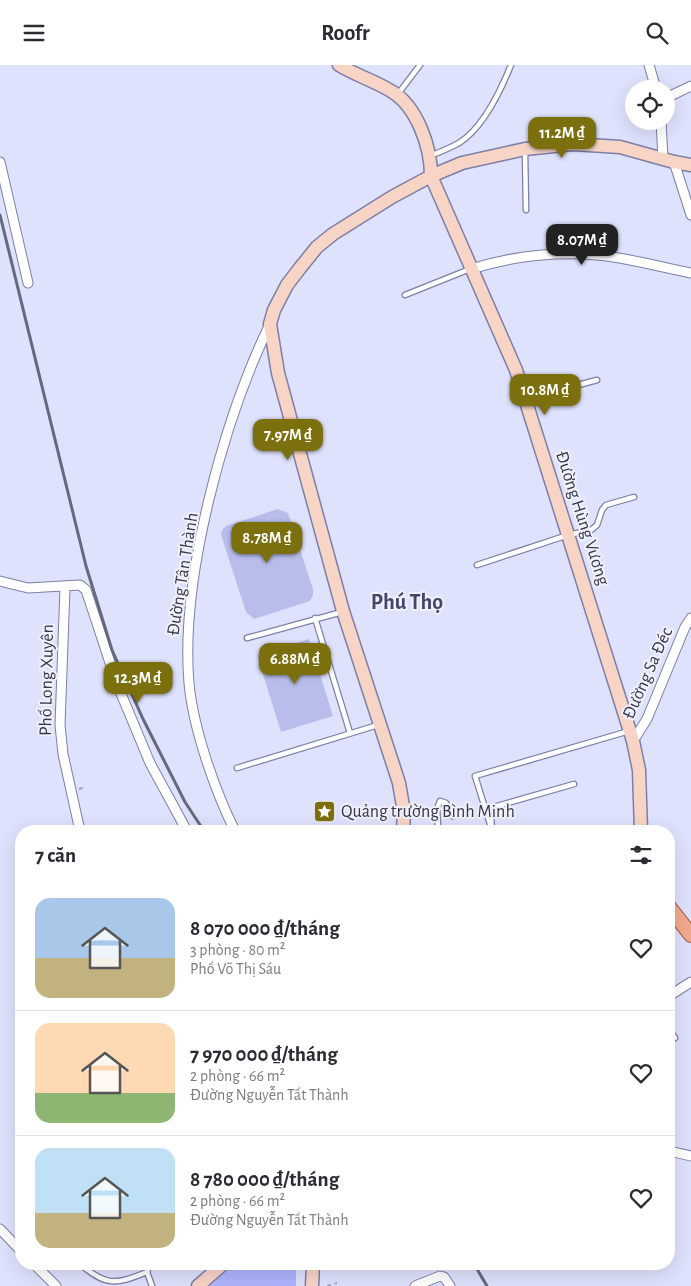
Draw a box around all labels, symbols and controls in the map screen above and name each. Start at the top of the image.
icon: menu [20,19,48,47]
icon: search [643,19,671,47]
text: Roofr [321,22,370,44]
map controls [625,80,675,130]
button: locate [625,80,675,130]
pin: 11.2M ₫ [516,117,608,159]
text: 11.2M ₫ [539,125,585,141]
pin: 8.07M ₫ [536,223,628,266]
text: 8.07M ₫ [557,232,607,248]
pin: 10.8M ₫ [499,373,591,416]
text: 10.8M ₫ [521,382,569,398]
pin: 7.97M ₫ [242,419,334,461]
text: 7.97M ₫ [264,427,312,443]
street label: Đường Hùng Vương [552,449,612,588]
street label: Đường Tân Thành [164,511,202,637]
pin: 8.78M ₫ [221,521,313,564]
text: 8.78M ₫ [242,530,292,546]
district label: Phú Thọ [371,591,443,613]
street label: Phố Long Xuyên [36,624,57,736]
street label: Đường Sa Đéc [620,625,676,722]
pin: 6.88M ₫ [249,643,341,685]
text: 6.88M ₫ [270,651,320,667]
pin: 12.3M ₫ [92,661,184,704]
text: 12.3M ₫ [115,670,161,686]
place icon: Quảng trường Bình Minh [313,799,337,823]
place label: Quảng trường Bình Minh [341,803,515,821]
icon: filters [627,841,655,869]
text: 7 căn [35,845,76,866]
icon: home [75,918,135,978]
text: 8 070 000 ₫/tháng [190,918,340,939]
icon: heart [627,934,655,962]
text: 3 phòng · 80 m² [190,942,285,958]
text: Phố Võ Thị Sáu [190,961,281,977]
icon: home [75,1043,135,1103]
text: 7 970 000 ₫/tháng [190,1044,338,1065]
icon: heart [627,1059,655,1087]
text: 2 phòng · 66 m² [190,1068,285,1084]
text: Đường Nguyễn Tất Thành [190,1087,349,1103]
icon: home [75,1168,135,1228]
text: 8 780 000 ₫/tháng [190,1169,339,1190]
icon: heart [627,1184,655,1212]
text: 2 phòng · 66 m² [190,1193,285,1209]
text: Đường Nguyễn Tất Thành [190,1212,349,1228]

